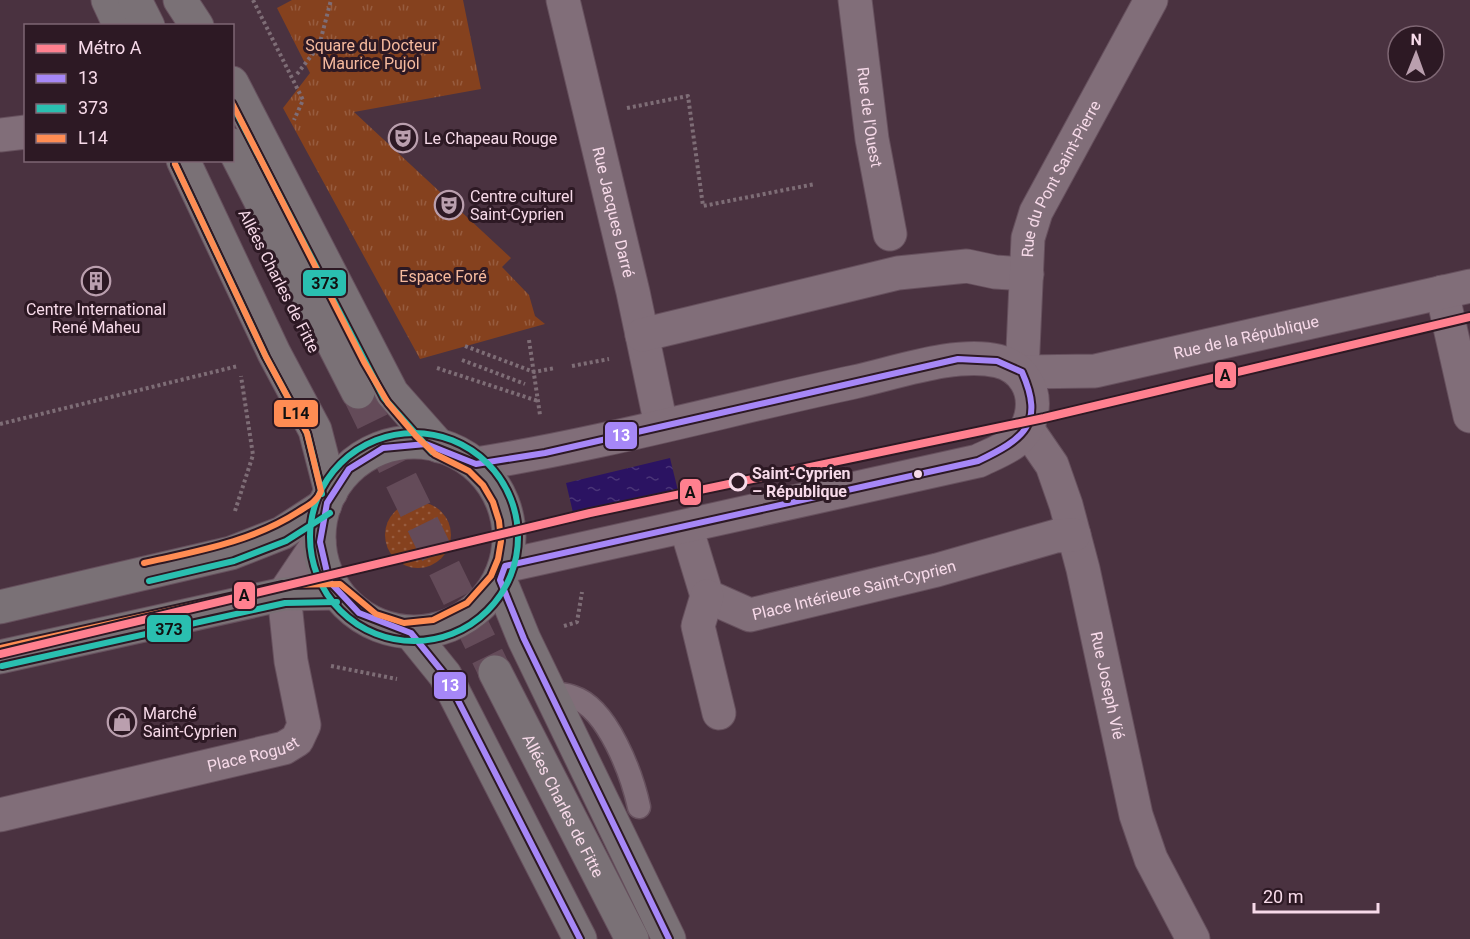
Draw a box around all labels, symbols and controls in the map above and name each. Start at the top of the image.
legend [24,24,234,162]
north arrow [1386,24,1446,84]
text: N [1410,30,1422,49]
park label: Square du Docteur Maurice Pujol [305,36,437,73]
text: Métro A [78,37,142,58]
street label: Rue de l'Ouest [854,66,887,169]
text: 13 [78,67,98,88]
text: 373 [78,97,108,118]
street label: Rue du Pont Saint-Pierre [1018,97,1104,258]
theatre icon: Le Chapeau Rouge [387,122,419,154]
text: L14 [78,127,108,148]
place label: Le Chapeau Rouge [424,129,557,148]
street label: Rue Jacques Darré [589,145,639,279]
place label: Centre culturel Saint-Cyprien [470,187,573,224]
theatre icon: Centre culturel Saint-Cyprien [433,189,465,221]
street label: Allées Charles de Fitte [235,206,323,356]
building icon: Centre International René Maheu [80,265,112,297]
park label: Espace Foré [399,267,487,286]
line badge: 373 [302,269,347,297]
text: 373 [311,274,339,293]
place label: Centre International René Maheu [26,300,166,337]
street label: Rue de la République [1172,311,1321,362]
line badge: A [1214,361,1237,389]
text: A [1220,366,1231,385]
line badge: L14 [273,399,319,428]
text: L14 [282,404,310,423]
line badge: 13 [604,421,638,450]
text: 13 [612,426,630,445]
place label: Saint-Cyprien – République [752,464,851,501]
unlabelled marker [912,468,924,480]
marker: Saint-Cyprien – République [729,473,747,491]
line badge: A [679,478,702,506]
text: A [685,483,696,502]
street label: Place Intérieure Saint-Cyprien [750,556,958,624]
line badge: A [233,581,256,610]
text: A [239,586,250,605]
line badge: 373 [146,614,192,643]
text: 373 [155,620,183,639]
street label: Rue Joseph Vié [1087,629,1129,741]
line badge: 13 [433,671,467,700]
text: 13 [441,676,459,695]
place label: Marché Saint-Cyprien [143,704,237,741]
shop icon: Marché Saint-Cyprien [106,706,138,738]
street label: Allées Charles de Fitte [519,731,608,880]
street label: Place Roguet [205,732,302,775]
scale bar [1254,876,1378,914]
text: 20 m [1263,886,1303,907]

